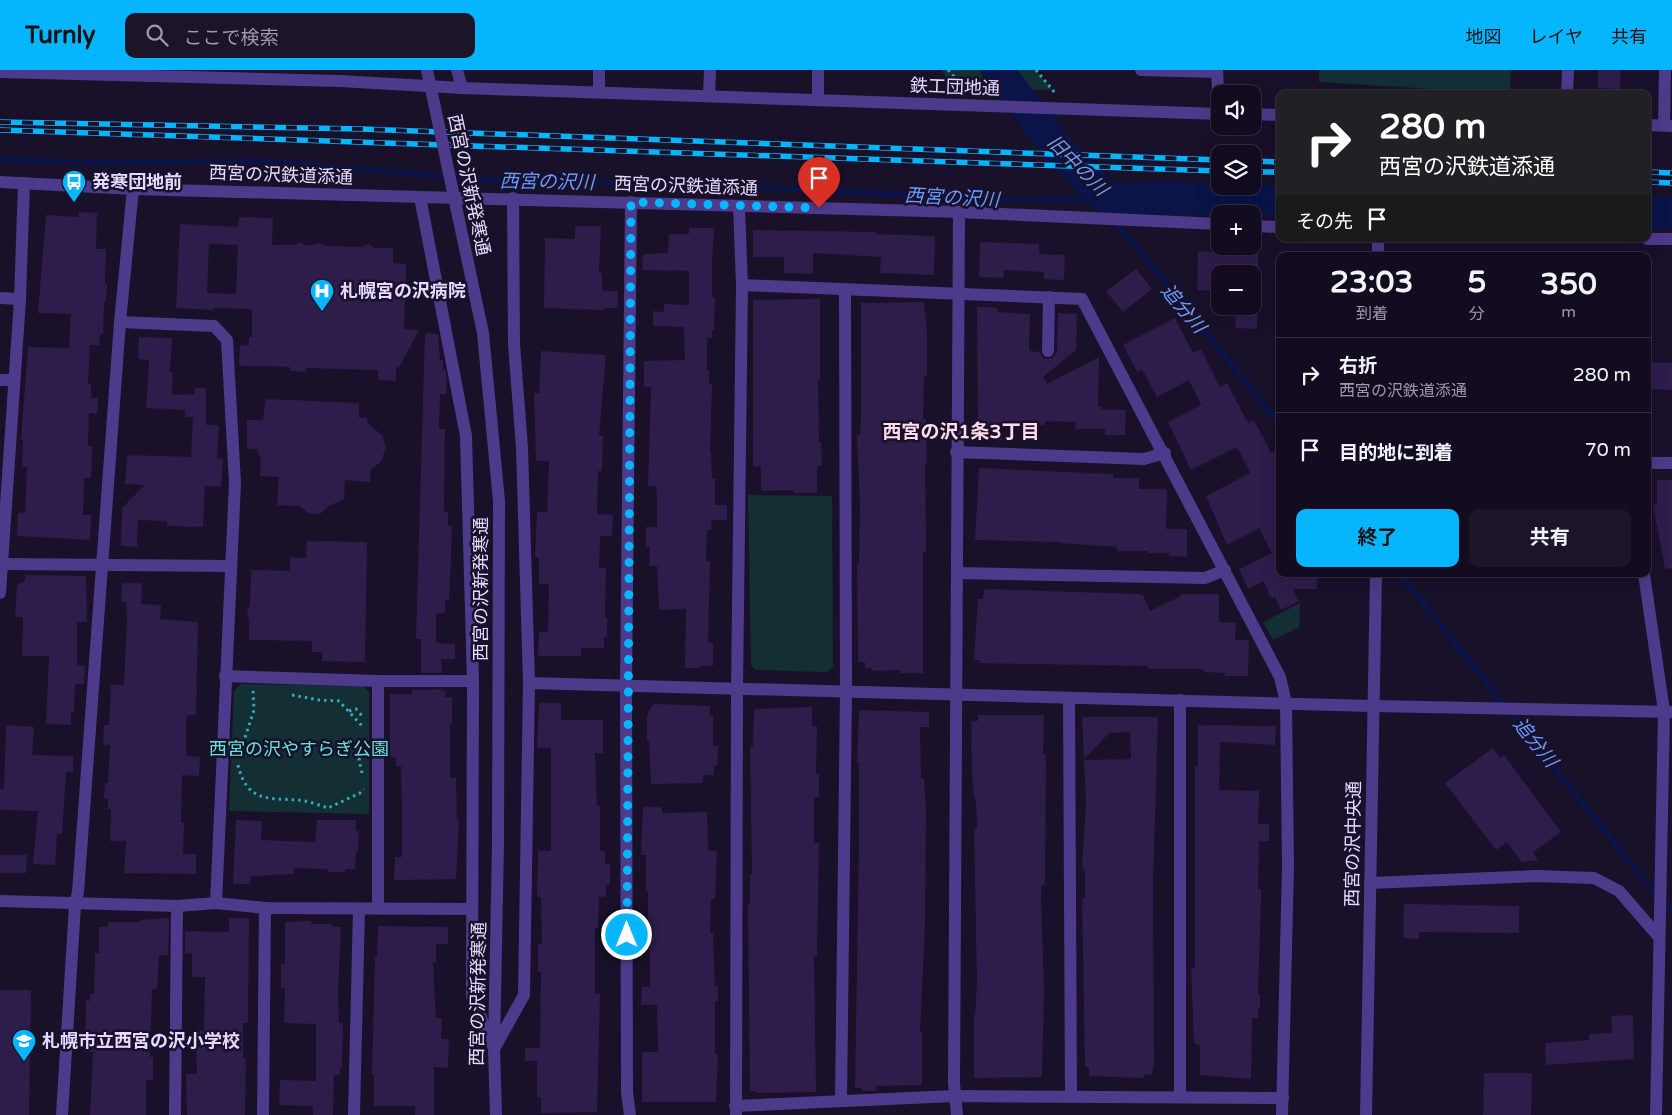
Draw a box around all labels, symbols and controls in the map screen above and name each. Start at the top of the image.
search box [125,13,475,58]
text: Turnly [25,21,95,50]
icon: search [143,21,171,49]
text: 地図 [1466,26,1502,48]
text: レイヤ [1530,26,1583,48]
text: 共有 [1611,26,1647,48]
text: ここで検索 [183,27,278,49]
street label: 鉄工団地通 [910,74,1000,100]
map controls [1211,85,1261,315]
button: sound [1211,85,1261,135]
text: 280 m [1379,106,1486,148]
icon: right [1296,110,1361,175]
street label: 西宮の沢新発寒通 [443,112,495,258]
water label: 旧中の川 [1043,131,1113,202]
button: layers [1211,145,1261,195]
text: 西宮の沢鉄道添通 [1379,154,1555,180]
pin [798,157,840,208]
street label: 西宮の沢鉄道添通 [209,161,353,189]
icon: arrive [805,164,833,192]
bus stop icon: 発寒団地前 [61,169,87,203]
water label: 西宮の沢川 [499,170,597,194]
place label: 発寒団地前 [92,171,182,193]
street label: 西宮の沢鉄道添通 [614,172,758,200]
water label: 西宮の沢川 [904,185,1002,212]
button: + [1211,205,1261,255]
icon: arrive [1363,205,1391,233]
text: その先 [1296,211,1353,233]
text: 23:03 [1330,264,1413,301]
text: 5 [1467,264,1486,301]
button: − [1211,265,1261,315]
text: 350 [1540,266,1597,303]
hospital icon: 札幌宮の沢病院 [309,278,335,312]
place label: 札幌宮の沢病院 [340,280,466,302]
water label: 追分川 [1156,280,1211,339]
text: m [1561,302,1576,322]
text: 到着 [1356,304,1388,324]
text: 分 [1469,304,1485,324]
text: 右折 [1339,355,1377,377]
icon: right [1296,361,1324,389]
text: 280 m [1573,364,1631,386]
text: 西宮の沢鉄道添通 [1339,381,1467,401]
district label: 西宮の沢1条3丁目 [883,421,1039,443]
icon: arrive [1296,436,1324,464]
text: 70 m [1585,439,1631,461]
text: 目的地に到着 [1339,442,1453,464]
button: 終了 [1296,509,1459,567]
button: 共有 [1469,509,1631,567]
street label: 西宮の沢新発寒通 [470,517,492,661]
water label: 追分川 [1509,714,1563,773]
park label: 西宮の沢やすらぎ公園 [209,738,389,760]
street label: 西宮の沢中央通 [1341,781,1365,907]
position arrow [600,908,652,960]
street label: 西宮の沢新発寒通 [466,922,490,1066]
school or university icon: 札幌市立西宮の沢小学校 [11,1028,37,1062]
place label: 札幌市立西宮の沢小学校 [42,1030,240,1052]

